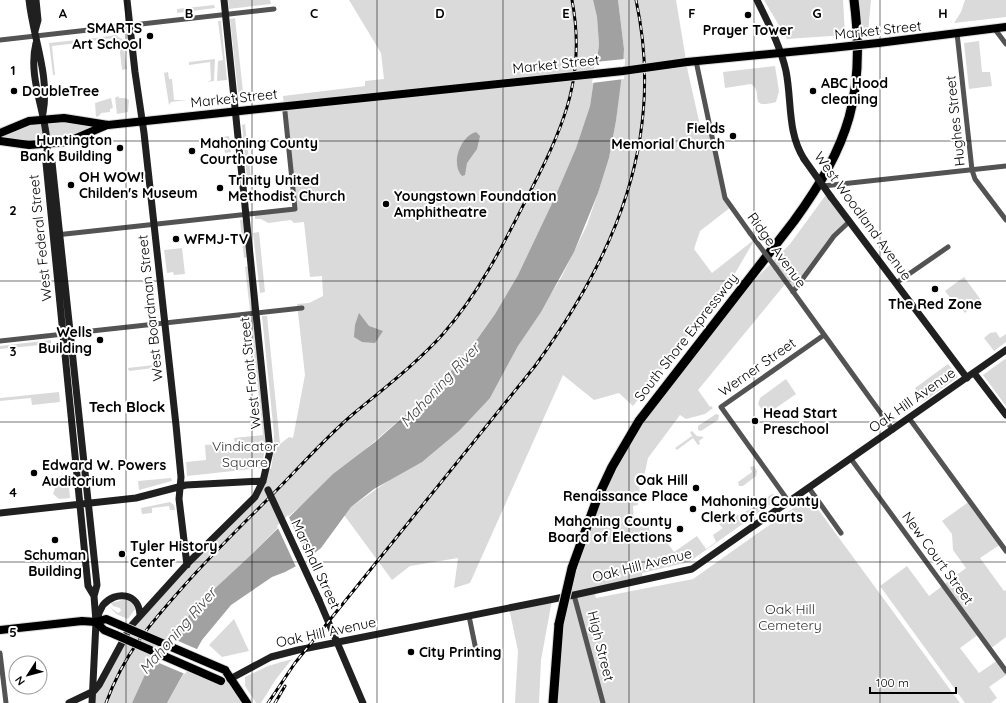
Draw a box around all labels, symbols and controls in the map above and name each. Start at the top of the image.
text: A [59,5,68,21]
text: B [185,5,193,21]
text: C [310,5,318,21]
text: D [435,5,445,21]
text: E [562,5,570,21]
text: F [688,5,696,21]
text: G [812,5,822,21]
text: H [938,5,948,21]
marker: Prayer Tower [743,10,753,20]
street label: Market Street [834,16,923,44]
place label: SMARTS Art School [72,19,142,53]
place label: Prayer Tower [703,21,793,39]
marker: SMARTS Art School [145,31,155,41]
street label: Market Street [512,50,601,78]
text: 1 [10,62,16,78]
place label: ABC Hood cleaning [821,74,888,108]
street label: Hughes Street [941,74,969,167]
place label: DoubleTree [22,82,99,100]
street label: Market Street [190,84,279,112]
marker: DoubleTree [9,86,19,96]
marker: ABC Hood cleaning [808,86,818,96]
place label: Fields Memorial Church [611,119,725,153]
place label: Huntington Bank Building [20,131,112,165]
marker: Fields Memorial Church [728,131,738,141]
place label: Mahoning County Courthouse [200,134,318,168]
marker: Huntington Bank Building [115,143,125,153]
marker: Mahoning County Courthouse [187,146,197,156]
street label: West Woodland Avenue [810,148,916,284]
place label: OH WOW! Childen's Museum [79,168,198,202]
place label: Trinity United Methodist Church [228,171,345,205]
street label: West Federal Street [24,173,56,302]
marker: OH WOW! Childen's Museum [66,180,76,190]
marker: Trinity United Methodist Church [215,183,225,193]
place label: Youngstown Foundation Amphitheatre [394,187,557,221]
marker: Youngstown Foundation Amphitheatre [381,199,391,209]
text: 2 [9,202,17,218]
street label: Ridge Avenue [744,209,810,291]
place label: WFMJ-TV [184,230,249,248]
street label: West Boardman Street [133,234,167,382]
marker: WFMJ-TV [171,234,181,244]
street label: South Shore Expressway [630,269,742,405]
marker: The Red Zone [930,284,940,294]
place label: The Red Zone [888,295,982,313]
street label: West Front Street [235,316,265,430]
place label: Wells Building [38,323,92,357]
street label: Werner Street [715,334,799,400]
marker: Wells Building [95,335,105,345]
water label: Mahoning River [396,337,485,431]
text: 3 [10,343,17,359]
street label: Oak Hill Avenue [865,363,959,437]
district label: Tech Block [89,397,165,416]
place label: Head Start Preschool [763,404,838,438]
marker: Head Start Preschool [750,416,760,426]
park label: Vindicator Square [212,437,279,471]
place label: Edward W. Powers Auditorium [42,456,167,490]
marker: Edward W. Powers Auditorium [29,468,39,478]
place label: Oak Hill Renaissance Place [563,471,688,505]
marker: Oak Hill Renaissance Place [691,483,701,493]
text: 4 [9,484,17,500]
place label: Mahoning County Clerk of Courts [701,492,819,526]
marker: Mahoning County Clerk of Courts [688,504,698,514]
street label: New Court Street [898,508,978,608]
place label: Mahoning County Board of Elections [548,512,672,546]
street label: Marshall Street [287,516,345,612]
marker: Mahoning County Board of Elections [675,524,685,534]
marker: Schuman Building [50,535,60,545]
place label: Tyler History Center [130,537,218,571]
street label: Oak Hill Avenue [590,544,694,586]
place label: Schuman Building [24,546,86,580]
marker: Tyler History Center [117,549,127,559]
water label: Mahoning River [135,582,222,678]
park label: Oak Hill Cemetery [758,600,822,634]
street label: High Street [584,609,618,683]
street label: Oak Hill Avenue [274,613,378,651]
text: 5 [9,624,17,640]
place label: City Printing [419,643,501,661]
marker: City Printing [406,647,416,657]
north arrow [8,655,48,695]
scale bar [870,669,956,695]
text: N [12,673,28,688]
text: 100 m [876,675,909,690]

